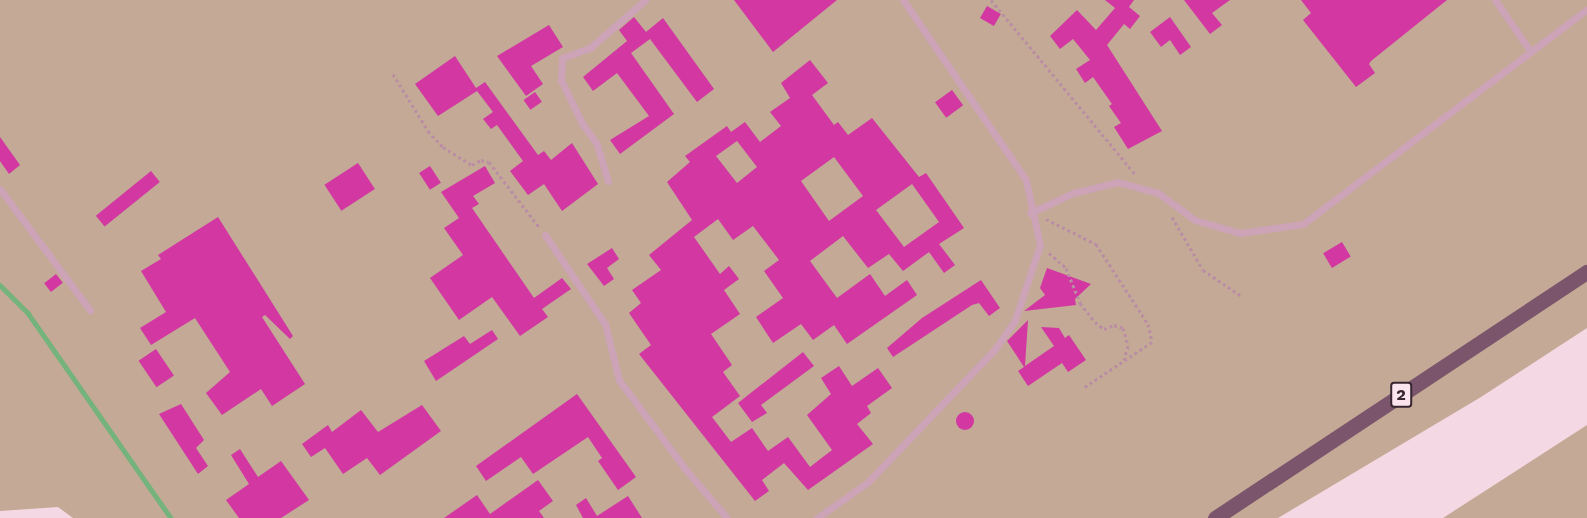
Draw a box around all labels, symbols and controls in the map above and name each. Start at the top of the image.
road number: 2 [1389,382,1413,408]

